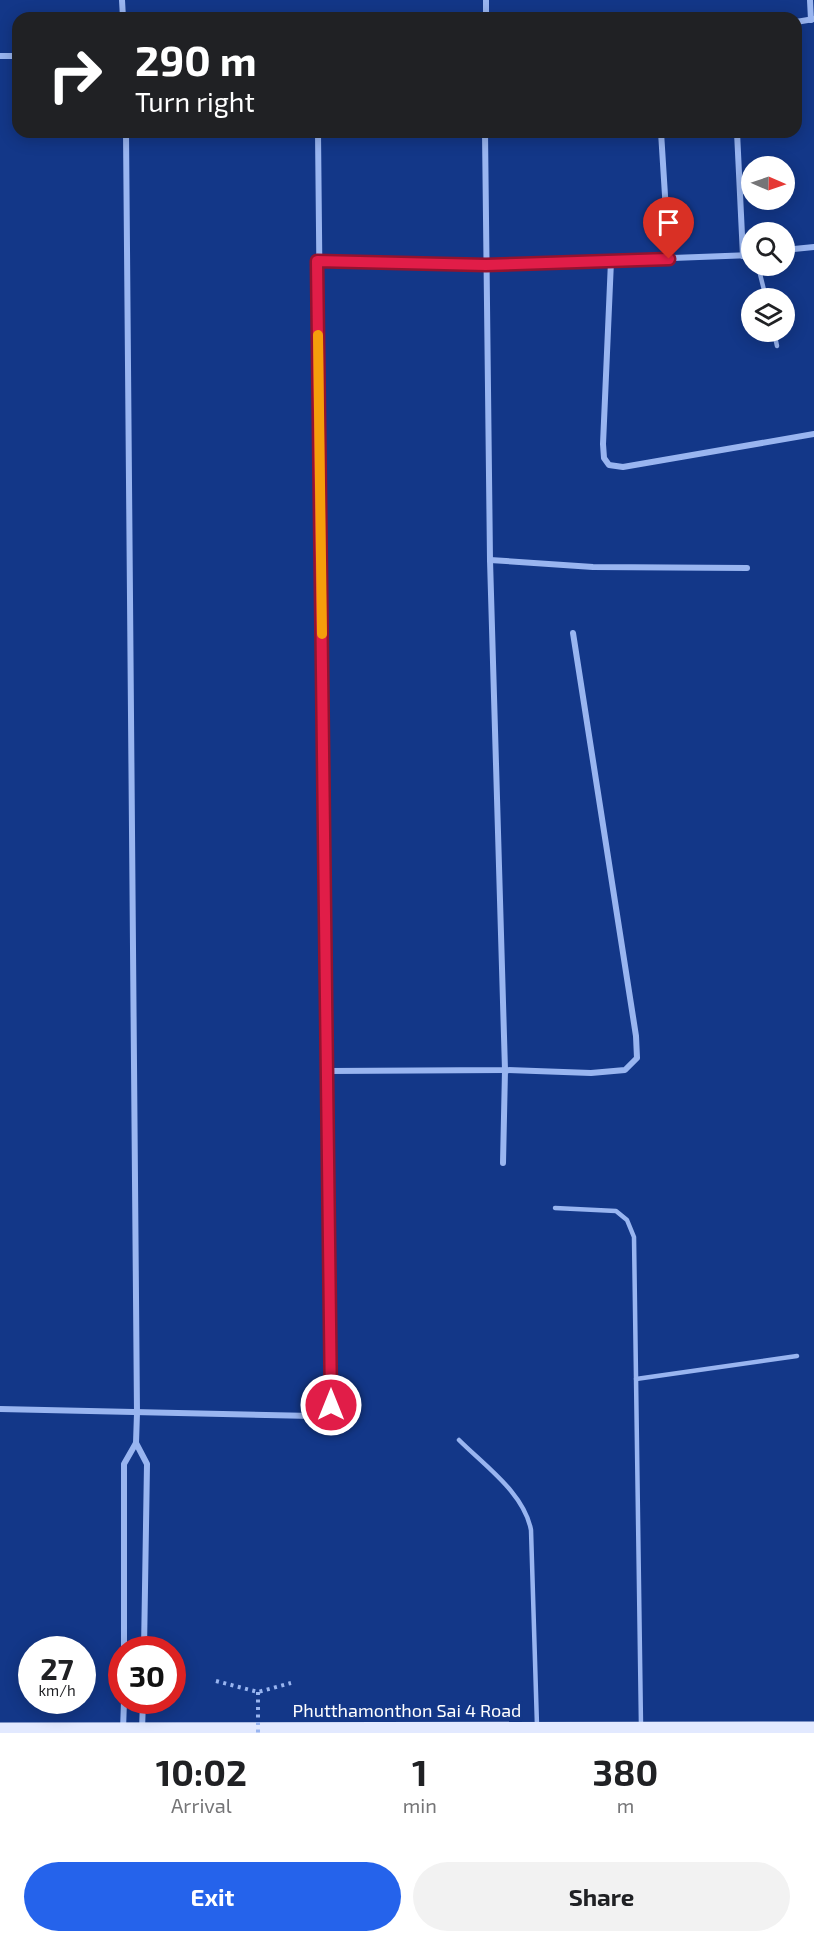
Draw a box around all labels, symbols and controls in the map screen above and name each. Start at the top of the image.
text: 290 m [135,34,257,84]
icon: right [36,36,114,114]
text: Turn right [135,85,255,117]
north arrow [741,156,795,210]
map controls [741,156,795,342]
pin [643,197,694,259]
icon: arrive [652,206,685,239]
button: search [741,222,795,276]
button: layers [741,288,795,342]
position arrow [299,1373,363,1437]
speed limit sign: 30 [108,1636,186,1714]
text: 27 [40,1650,74,1686]
text: km/h [38,1681,76,1699]
street label: Phutthamonthon Sai 4 Road [293,1699,521,1721]
text: 10:02 [156,1750,247,1793]
text: 1 [412,1750,428,1793]
text: 380 [593,1750,658,1793]
text: Arrival [171,1793,232,1817]
text: min [403,1793,437,1817]
text: m [617,1793,634,1817]
button: Exit [24,1862,401,1931]
button: Share [413,1862,790,1931]

